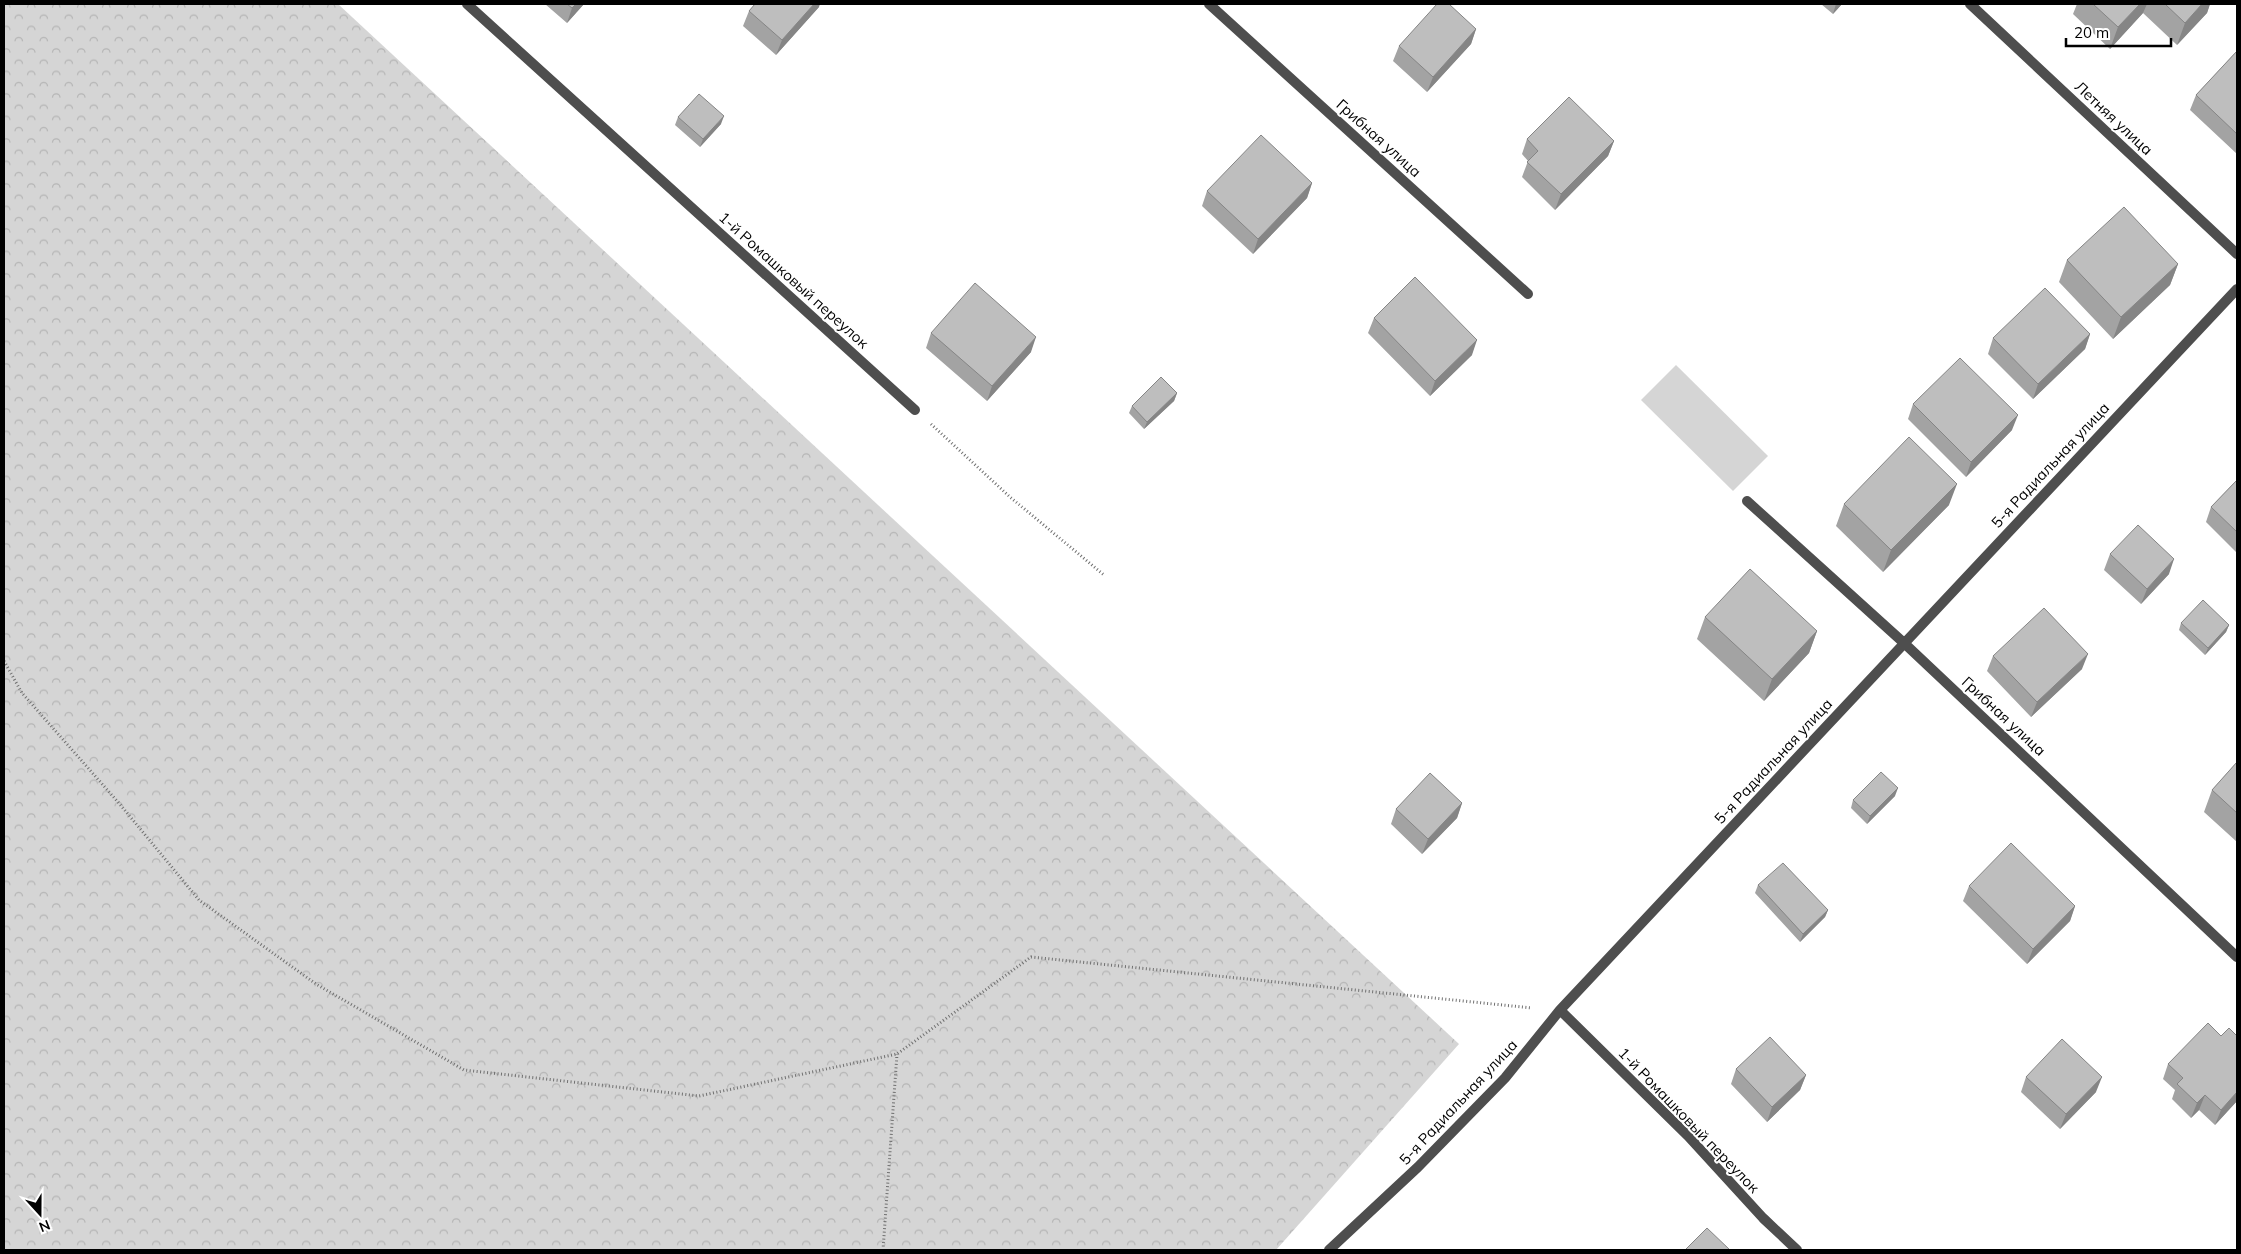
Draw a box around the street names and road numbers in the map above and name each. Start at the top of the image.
street label: Летняя улица [2071,77,2157,159]
street label: Грибная улица [1333,95,1425,181]
street label: 1-й Ромашковый переулок [715,208,874,353]
street label: 5-я Радиальная улица [1987,398,2113,532]
street label: Грибная улица [1958,672,2050,760]
street label: 5-я Радиальная улица [1710,694,1836,828]
street label: 5-я Радиальная улица [1395,1035,1521,1169]
street label: 1-й Ромашковый переулок [1614,1043,1764,1197]

